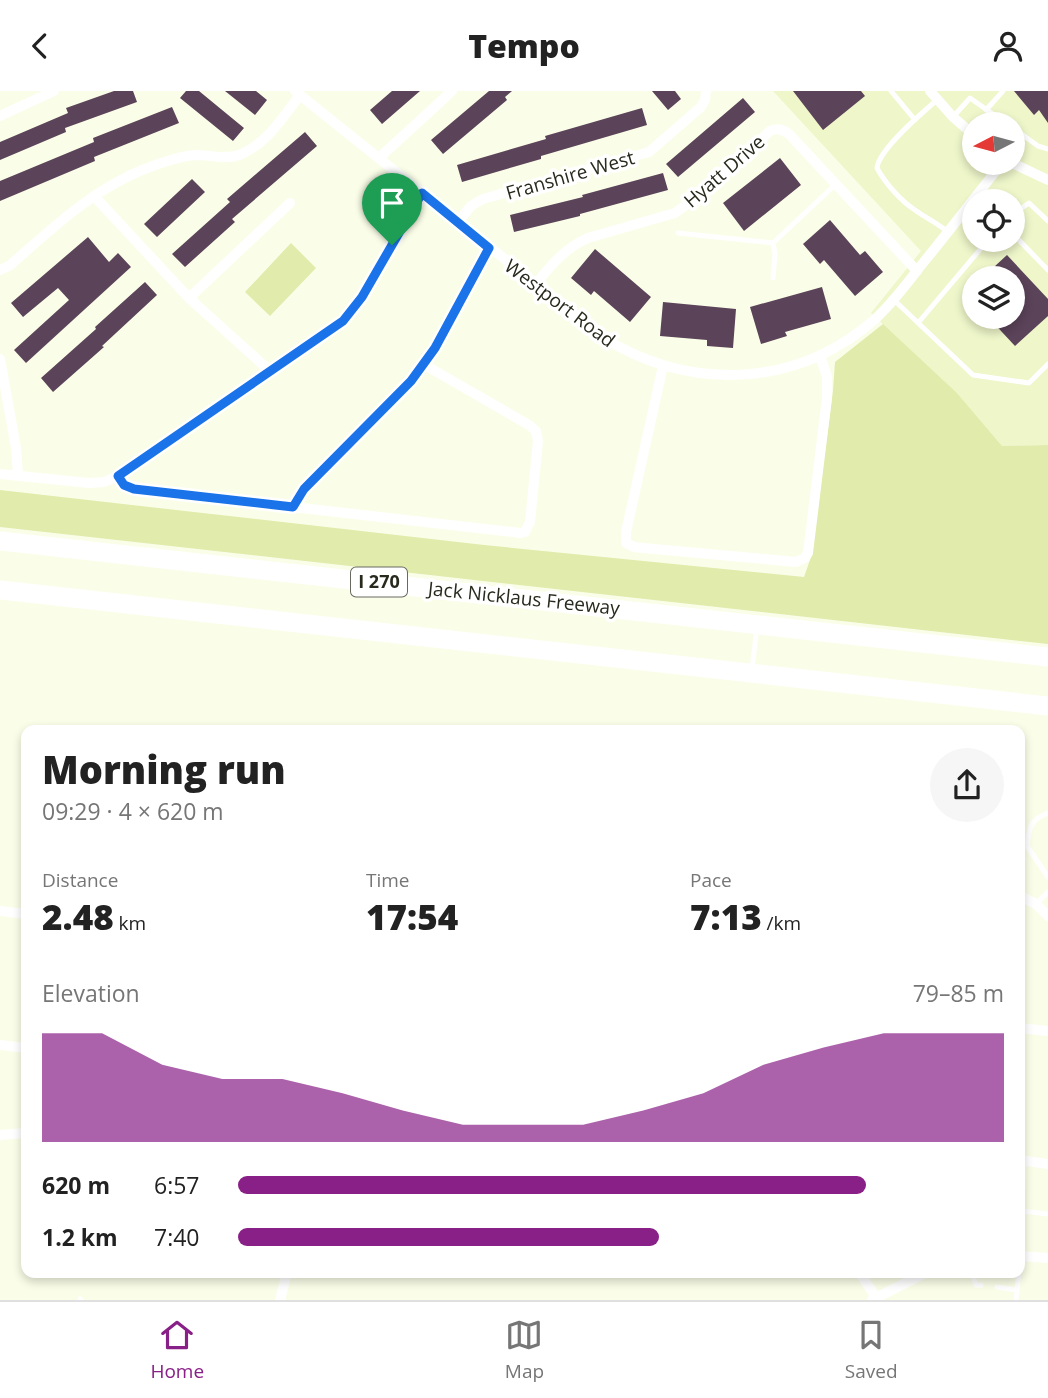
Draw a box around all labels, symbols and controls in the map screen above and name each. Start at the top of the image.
text: Tempo [468,24,580,67]
icon: back [21,27,59,65]
icon: person [989,27,1027,65]
north arrow [962,112,1026,175]
map controls [962,112,1025,329]
street label: Hyatt Drive [678,129,770,213]
street label: Franshire West [503,144,638,206]
pin [362,173,422,245]
icon: arrive [373,184,411,222]
button: locate [962,189,1025,252]
street label: Westport Road [500,253,620,353]
button: layers [962,266,1025,329]
road number: I 270 [351,567,407,596]
street label: Jack Nicklaus Freeway [425,575,622,621]
text: Morning run [42,743,286,795]
button: share [930,748,1004,822]
text: 09:29 · 4 × 620 m [42,795,224,827]
text: Distance [42,867,118,893]
text: Time [366,867,410,893]
text: Pace [690,867,732,893]
text: 2.48 [42,893,114,940]
text: 17:54 [366,893,458,940]
text: 7:13 [690,893,762,940]
text: km [114,910,146,936]
text: /km [762,910,801,936]
text: Elevation [42,977,140,1009]
text: 79–85 m [913,977,1004,1009]
text: 620 m [42,1169,110,1201]
text: 6:57 [154,1169,200,1201]
text: 1.2 km [42,1221,118,1253]
text: 7:40 [154,1221,200,1253]
tab: Home [150,1316,204,1384]
tab: Map [505,1316,544,1384]
tab: Saved [845,1316,898,1384]

